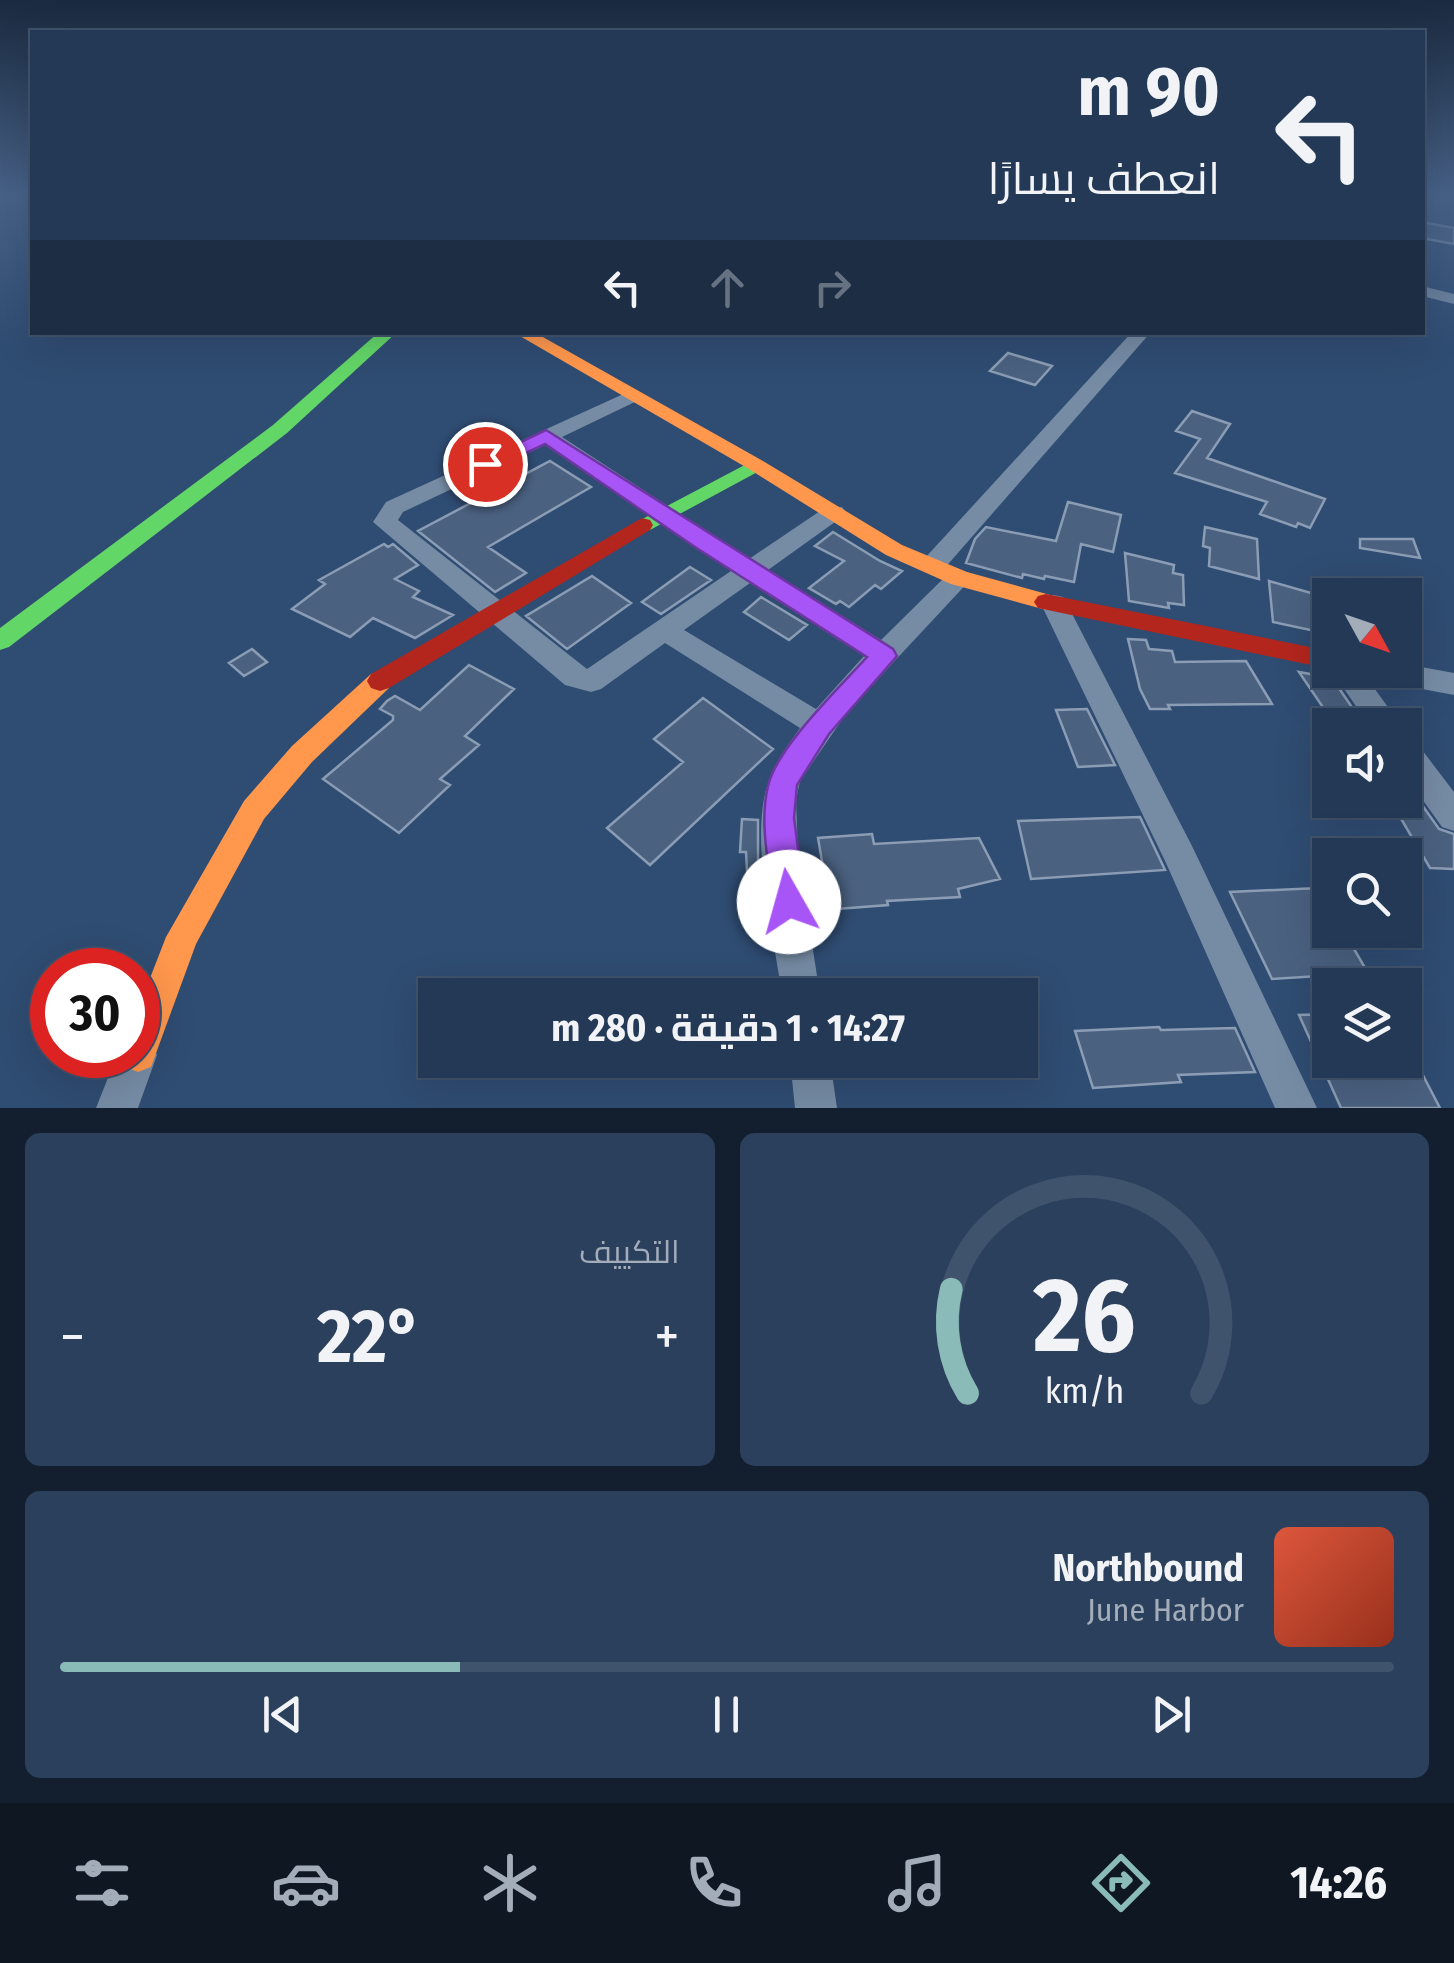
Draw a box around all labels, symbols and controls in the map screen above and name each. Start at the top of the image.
text: 90 m [1078,50,1220,134]
icon: left [1255,70,1385,200]
text: انعطف يسارًا [988,152,1220,206]
icon: left [595,260,650,315]
icon: ahead [700,260,755,315]
icon: right [805,260,860,315]
pin [443,422,528,507]
icon: arrive [458,437,513,492]
north arrow [1312,578,1422,688]
map controls [1312,578,1422,1078]
button: sound [1312,708,1422,818]
button: search [1312,838,1422,948]
position arrow [737,850,841,954]
speed limit sign: 30 [30,948,160,1078]
button: layers [1312,968,1422,1078]
text: 14:27 · 1 دقيقة · 280 m [551,1005,905,1051]
text: التكييف [579,1233,680,1271]
text: 26 [1032,1254,1136,1379]
text: 22° [317,1292,422,1382]
text: − [60,1304,85,1370]
text: + [654,1304,680,1370]
text: km/h [1044,1370,1124,1412]
text: Northbound [1052,1545,1244,1591]
text: June Harbor [1087,1591,1244,1629]
icon: previous [255,1687,310,1742]
icon: pause [699,1687,754,1742]
icon: next [1144,1687,1199,1742]
icon: filters [67,1848,137,1918]
icon: car [271,1848,341,1918]
icon: climate [475,1848,545,1918]
icon: phone [679,1848,749,1918]
icon: music [882,1848,952,1918]
icon: directions [1086,1848,1156,1918]
text: 14:26 [1290,1856,1387,1910]

